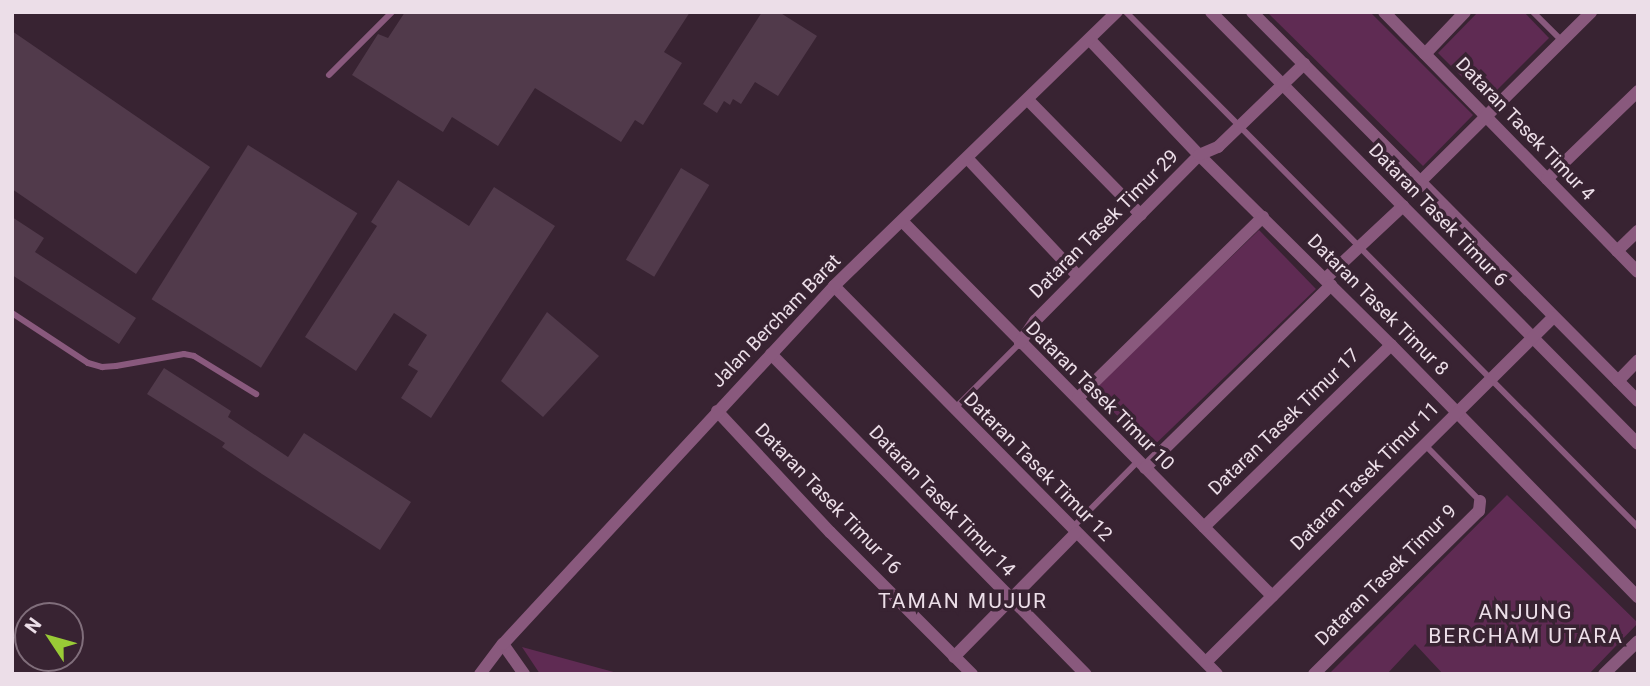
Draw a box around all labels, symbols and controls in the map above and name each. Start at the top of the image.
street label: Dataran Tasek Timur 4 [1451,52,1599,206]
street label: Dataran Tasek Timur 6 [1364,138,1512,292]
street label: Dataran Tasek Timur 29 [1025,145,1183,303]
street label: Dataran Tasek Timur 8 [1303,230,1453,380]
street label: Jalan Bercham Barat [707,250,845,392]
street label: Dataran Tasek Timur 10 [1021,317,1179,475]
street label: Dataran Tasek Timur 17 [1204,344,1364,500]
street label: Dataran Tasek Timur 12 [959,388,1117,546]
street label: Dataran Tasek Timur 11 [1286,397,1444,555]
street label: Dataran Tasek Timur 16 [750,419,906,579]
street label: Dataran Tasek Timur 14 [864,421,1020,581]
street label: Dataran Tasek Timur 9 [1311,500,1461,650]
district label: TAMAN MUJUR [879,588,1047,614]
district label: ANJUNG BERCHAM UTARA [1430,599,1622,649]
north arrow [14,602,84,672]
text: N [20,613,46,638]

